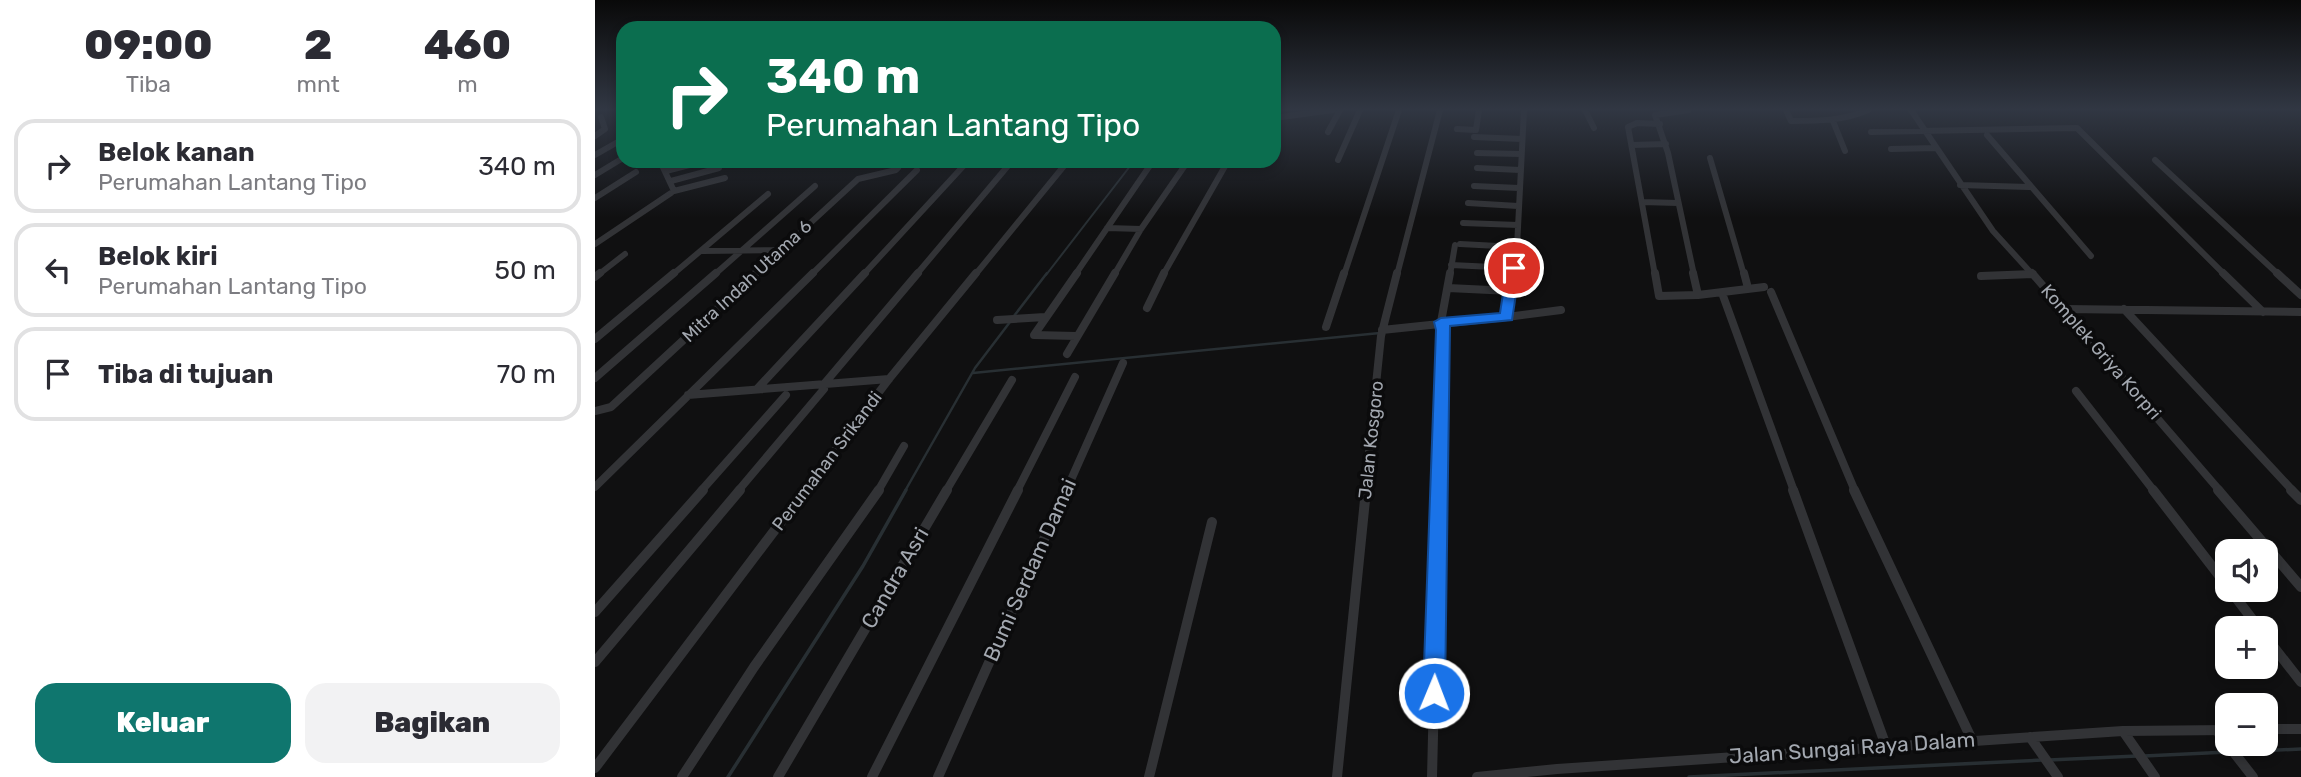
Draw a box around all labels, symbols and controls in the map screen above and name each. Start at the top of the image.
text: 09:00 [84,20,213,70]
text: 2 [304,20,332,70]
text: 460 [424,20,511,70]
text: 340 m [766,47,920,105]
icon: right [651,49,742,140]
text: Tiba [126,70,171,98]
text: mnt [297,70,340,98]
text: m [457,70,478,98]
text: Perumahan Lantang Tipo [766,106,1140,144]
text: Belok kanan [98,137,255,168]
icon: right [39,147,77,185]
text: 340 m [478,151,556,182]
text: Perumahan Lantang Tipo [98,168,367,196]
street label: Mitra Indah Utama 6 [678,215,817,347]
pin [1484,238,1544,298]
text: Belok kiri [98,241,218,272]
icon: arrive [1495,249,1533,287]
icon: left [39,251,77,289]
text: 50 m [495,255,556,286]
text: Perumahan Lantang Tipo [98,272,367,300]
street label: Komplek Griya Korpri [2036,280,2166,424]
icon: arrive [39,355,77,393]
text: Tiba di tujuan [98,359,273,390]
text: 70 m [497,359,556,390]
street label: Jalan Kosgoro [1354,380,1388,500]
street label: Perumahan Srikandi [767,387,887,535]
street label: Bumi Serdam Damai [978,475,1081,665]
street label: Candra Asri [856,523,934,633]
map controls [2215,539,2278,756]
button: sound [2215,539,2278,602]
button: + [2215,616,2278,679]
position arrow [1397,656,1471,730]
button: Keluar [35,683,291,763]
button: Bagikan [305,683,560,763]
button: − [2215,693,2278,756]
street label: Jalan Sungai Raya Dalam [1728,726,1976,769]

